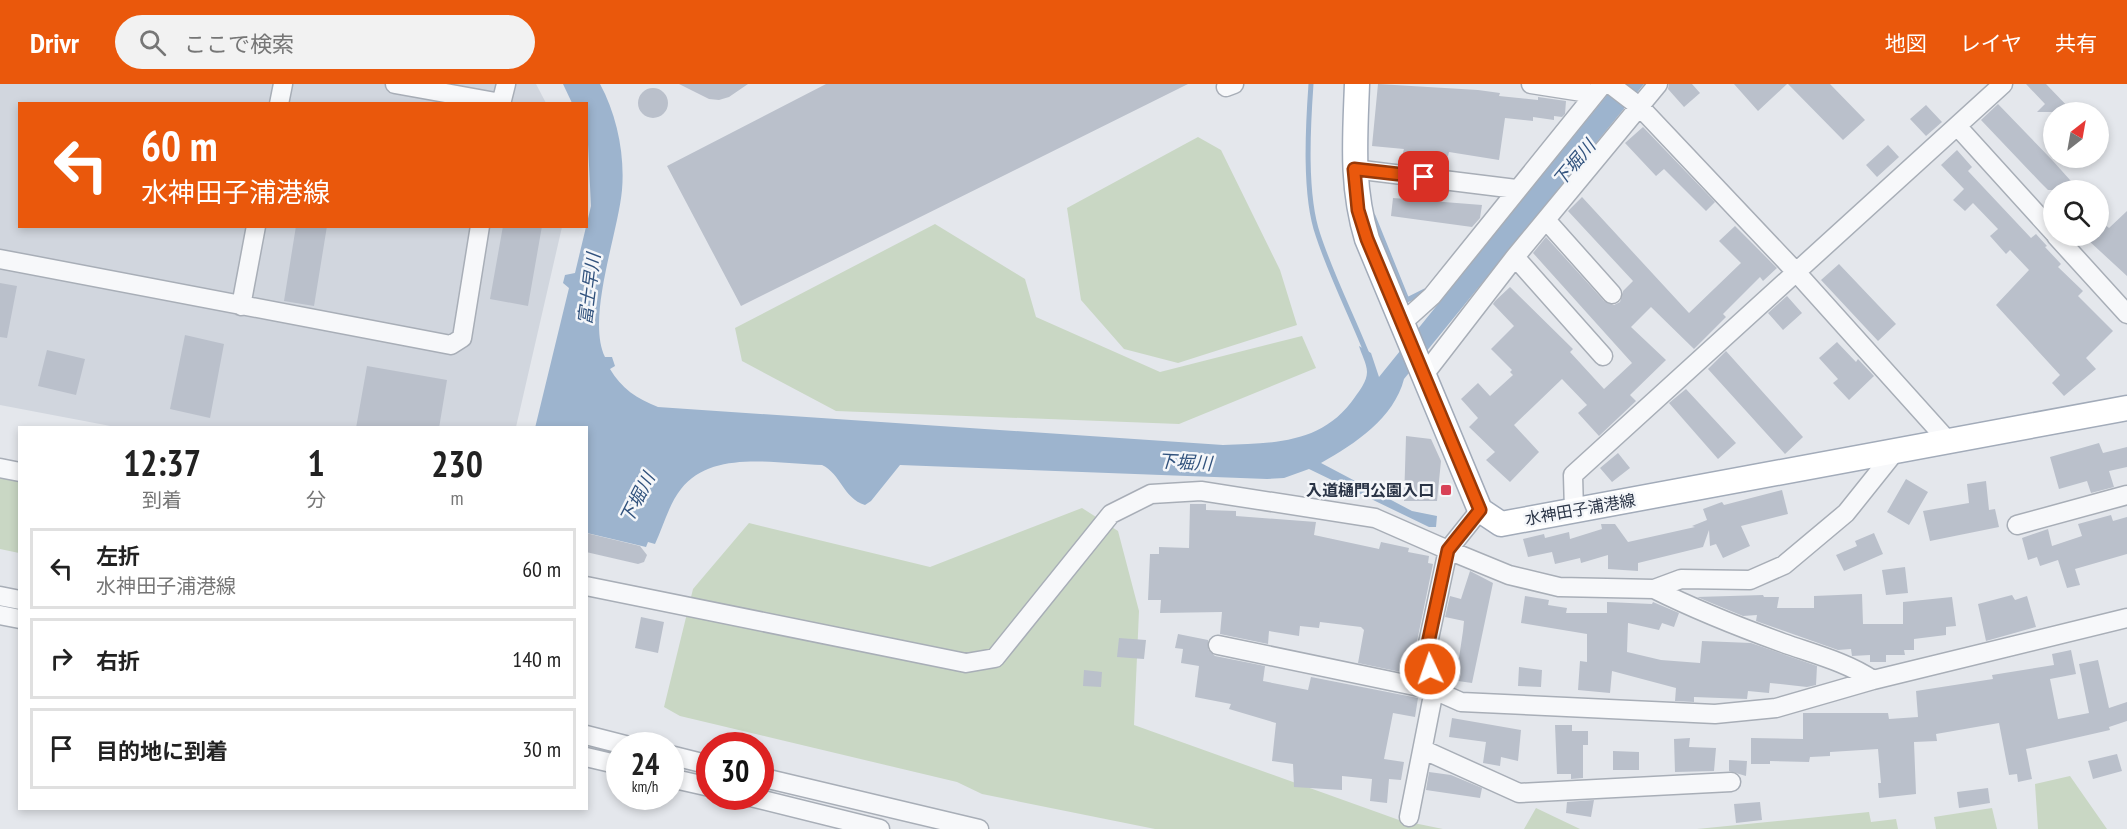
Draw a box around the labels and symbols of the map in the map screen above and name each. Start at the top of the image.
north arrow [2043,102,2109,168]
water label: 下堀川 [1548,133,1601,191]
pin [1398,151,1449,202]
water label: 富士早川 [573,250,605,326]
water label: 下堀川 [1157,449,1215,475]
water label: 下堀川 [614,467,660,527]
place label: 入道樋門公園入口 [1306,480,1434,500]
marker: 入道樋門公園入口 [1439,483,1453,497]
street label: 水神田子浦港線 [1523,489,1637,529]
position arrow [1398,637,1462,701]
speed limit sign: 30 [696,732,774,810]

